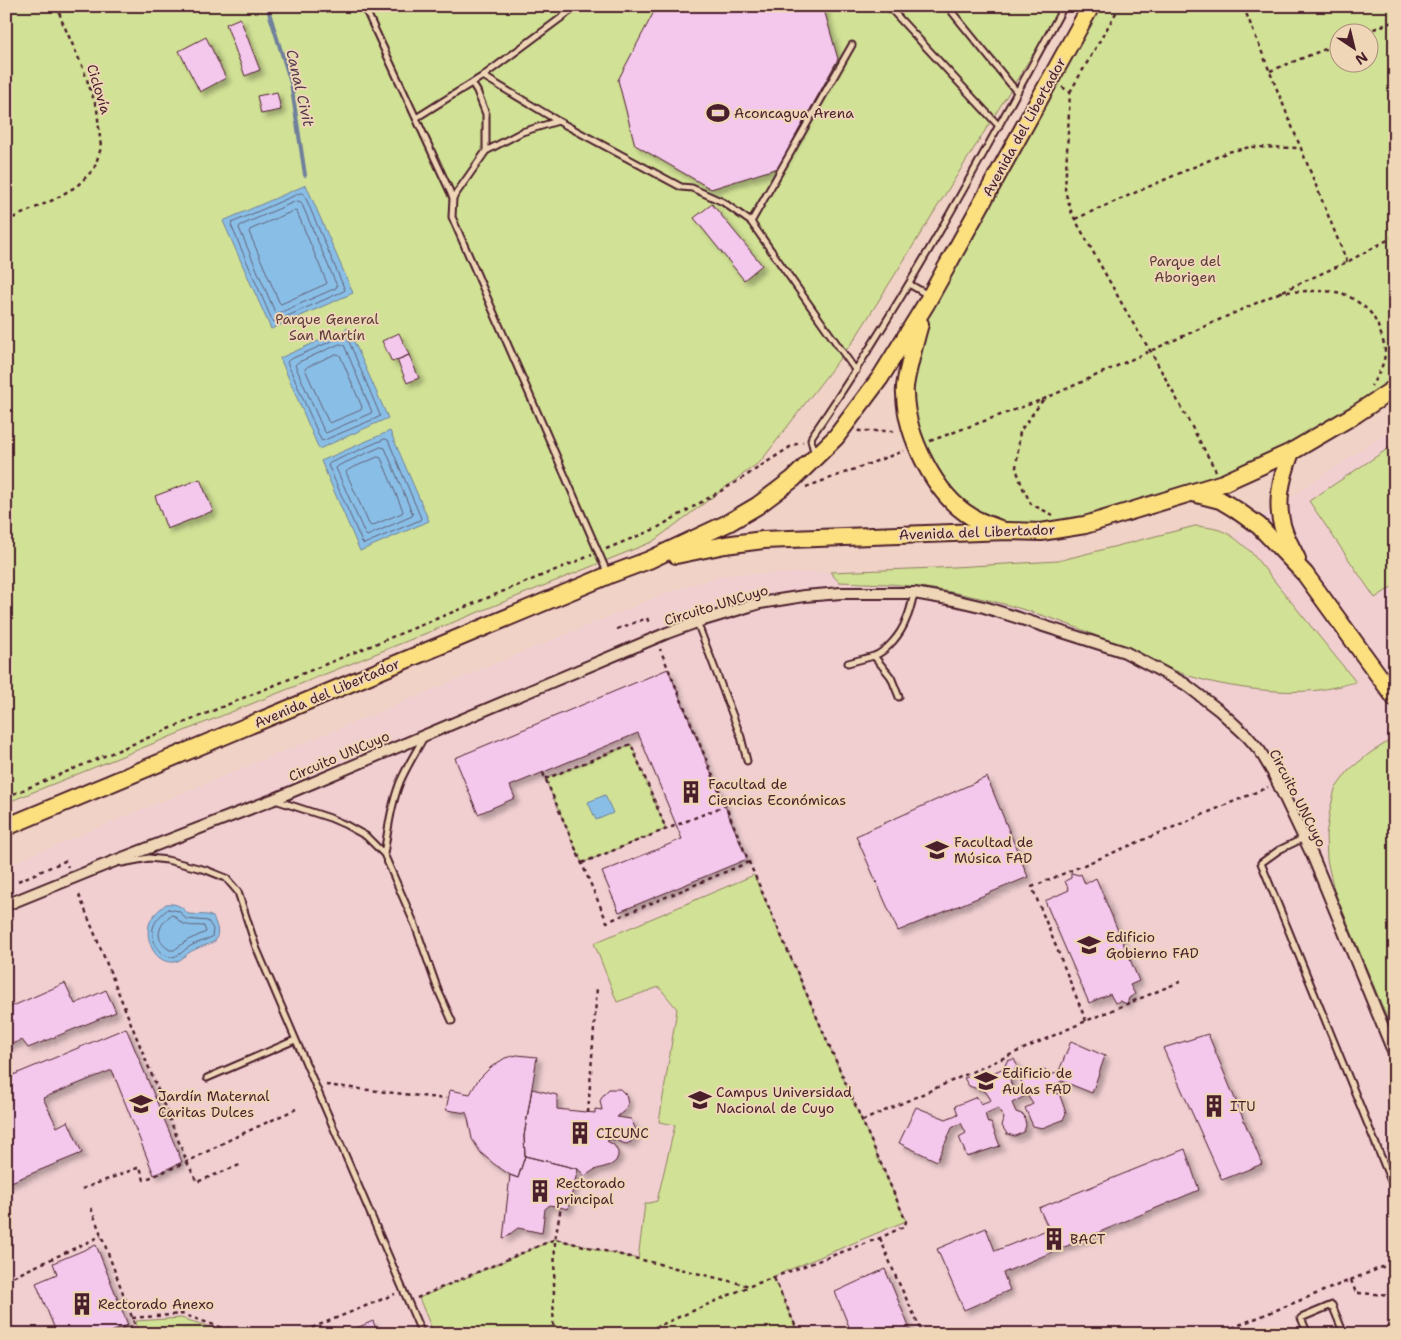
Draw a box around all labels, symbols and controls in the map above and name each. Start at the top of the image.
north arrow [1328,22,1378,72]
water label: Canal Civit [281,47,319,129]
text: N [1352,48,1371,69]
street label: Avenida del Libertador [978,54,1070,200]
street label: Ciclovía [83,62,115,116]
sports icon: Aconcagua Arena [705,100,731,126]
place label: Aconcagua Arena [734,104,854,122]
park label: Parque del Aborigen [1149,252,1221,286]
park label: Parque General San Martín [275,310,380,344]
street label: Avenida del Libertador [899,520,1056,544]
street label: Circuito UNCuyo [662,581,770,629]
street label: Avenida del Libertador [252,654,403,732]
street label: Circuito UNCuyo [286,727,392,785]
street label: Circuito UNCuyo [1265,746,1331,850]
place label: Facultad de Ciencias Económicas [708,775,846,809]
building icon: Facultad de Ciencias Económicas [678,779,704,805]
place label: Facultad de Música FAD [954,833,1033,867]
school or university icon: Facultad de Música FAD [924,837,950,863]
place label: Edificio Gobierno FAD [1106,928,1199,962]
school or university icon: Edificio Gobierno FAD [1076,932,1102,958]
place label: Edificio de Aulas FAD [1002,1064,1072,1098]
school or university icon: Edificio de Aulas FAD [973,1068,999,1094]
place label: Campus Universidad Nacional de Cuyo [716,1083,852,1117]
place label: Jardín Maternal Caritas Dulces [158,1087,270,1121]
school or university icon: Campus Universidad Nacional de Cuyo [687,1087,713,1113]
school or university icon: Jardín Maternal Caritas Dulces [128,1091,154,1117]
building icon: ITU [1201,1093,1227,1119]
place label: ITU [1230,1097,1256,1115]
building icon: CICUNC [567,1120,593,1146]
place label: CICUNC [596,1124,649,1142]
place label: Rectorado principal [556,1174,625,1208]
building icon: Rectorado principal [527,1178,553,1204]
building icon: BACT [1041,1226,1067,1252]
place label: BACT [1070,1230,1106,1248]
building icon: Rectorado Anexo [69,1291,95,1317]
place label: Rectorado Anexo [98,1295,214,1313]

